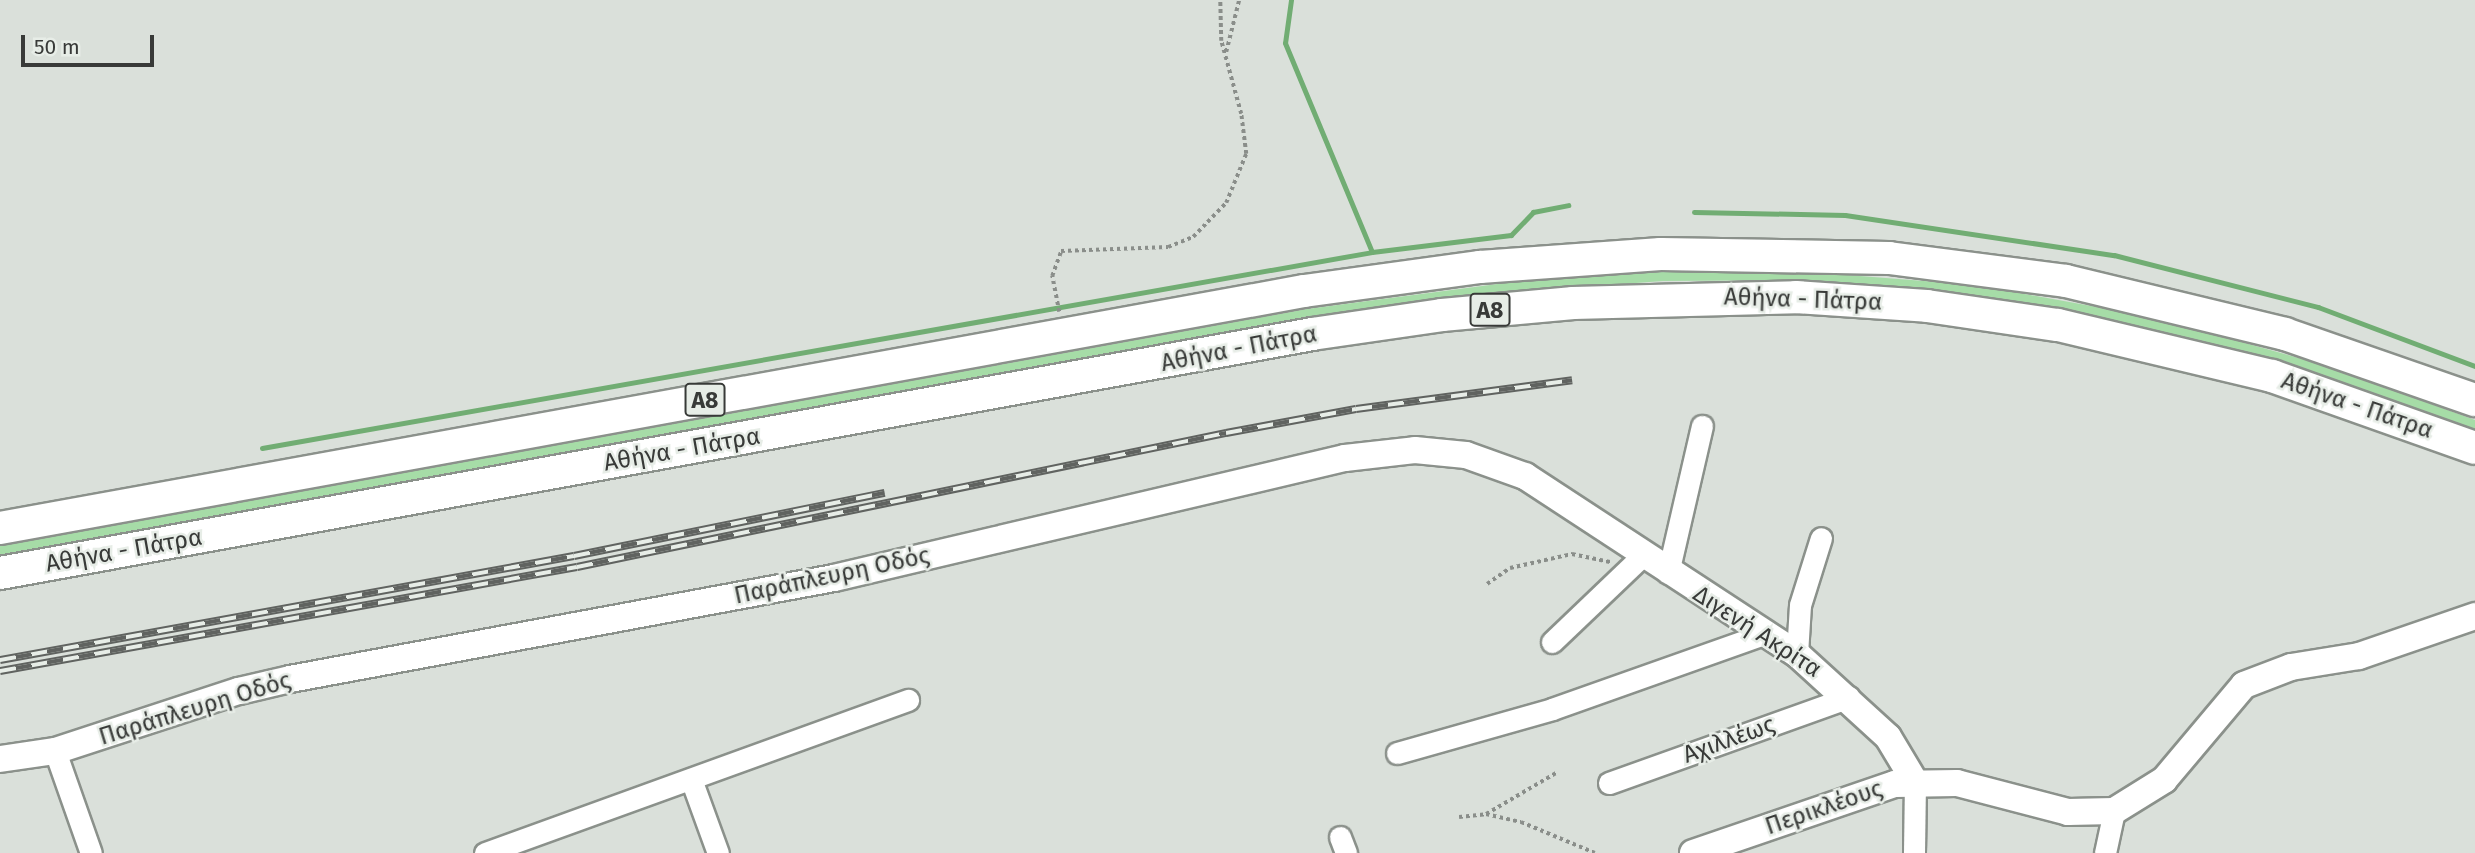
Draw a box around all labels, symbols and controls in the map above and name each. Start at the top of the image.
scale bar [24,21,158,65]
text: 50 m [34,34,80,60]
street label: Αθήνα - Πάτρα [1723,283,1883,317]
road number: Α8 [1469,290,1511,330]
street label: Αθήνα - Πάτρα [1159,320,1319,378]
street label: Αθήνα - Πάτρα [2277,367,2437,445]
road number: Α8 [684,380,726,420]
street label: Αθήνα - Πάτρα [602,422,762,478]
street label: Αθήνα - Πάτρα [44,523,204,579]
street label: Παράπλευρη Οδός [732,541,932,611]
street label: Διγενή Ακρίτα [1688,580,1826,684]
street label: Παράπλευρη Οδός [96,666,294,752]
street label: Αχιλλέως [1679,710,1779,770]
street label: Περικλέους [1762,775,1886,841]

